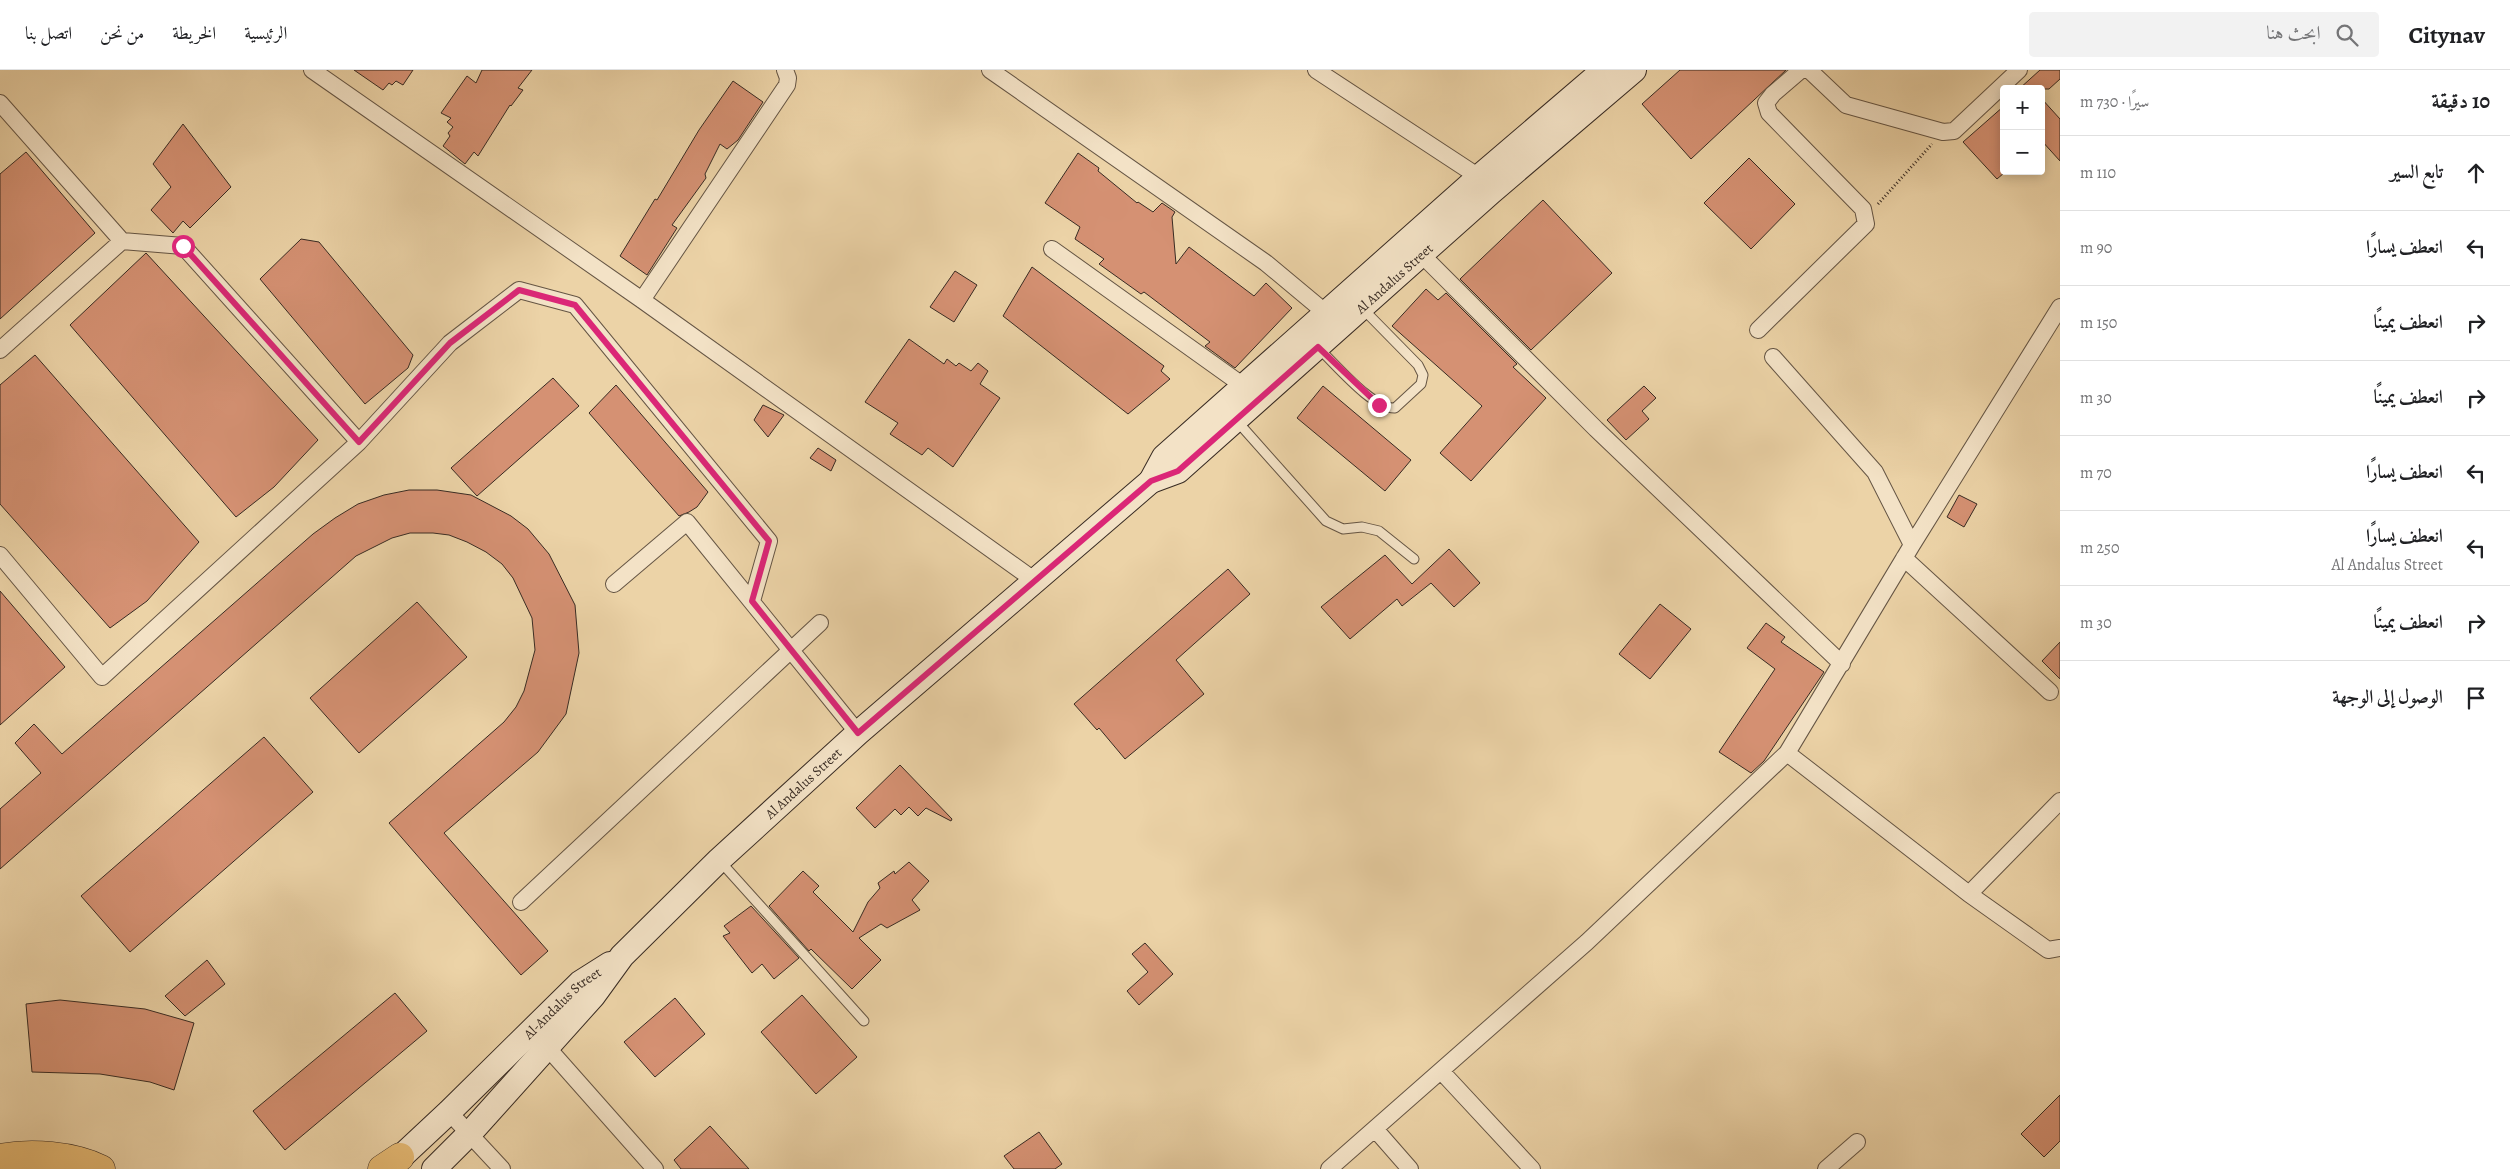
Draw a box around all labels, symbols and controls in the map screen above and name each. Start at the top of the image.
search box [2029,12,2379,57]
text: Citynav [2409,19,2485,51]
text: ابحث هنا [2266,20,2321,46]
text: اتصل بنا [25,21,72,45]
text: من نحن [100,21,144,45]
text: الخريطة [172,21,216,45]
text: الرئيسية [244,21,287,45]
icon: search [2333,21,2361,49]
map controls [2000,85,2045,175]
button: + [2000,85,2045,130]
text: 10 دقيقة [2432,87,2490,115]
text: سيرًا · 730 m [2080,91,2149,113]
button: − [2000,130,2045,175]
text: تابع السير [2390,159,2443,185]
icon: ahead [2462,159,2490,187]
text: 110 m [2080,162,2116,184]
text: انعطف يسارًا [2366,234,2443,260]
icon: left [2462,234,2490,262]
route start [172,235,195,258]
text: 90 m [2080,237,2112,259]
street label: Al Andalus Street [1351,239,1438,319]
text: انعطف يمينًا [2373,309,2443,335]
icon: right [2462,309,2490,337]
text: 150 m [2080,312,2117,334]
text: انعطف يمينًا [2373,384,2443,410]
icon: right [2462,384,2490,412]
text: 30 m [2080,387,2112,409]
route end [1368,394,1391,417]
text: انعطف يسارًا [2366,459,2443,485]
icon: left [2462,459,2490,487]
text: 70 m [2080,462,2112,484]
text: انعطف يسارًا [2366,523,2443,549]
icon: left [2462,534,2490,562]
text: 250 m [2080,537,2120,559]
text: Al Andalus Street [2332,554,2443,576]
text: انعطف يمينًا [2373,609,2443,635]
icon: right [2462,609,2490,637]
text: 30 m [2080,612,2112,634]
text: الوصول إلى الوجهة [2332,684,2443,710]
icon: arrive [2462,684,2490,712]
street label: Al Andalus Street [760,743,846,824]
street label: Al-Andalus Street [519,963,605,1044]

